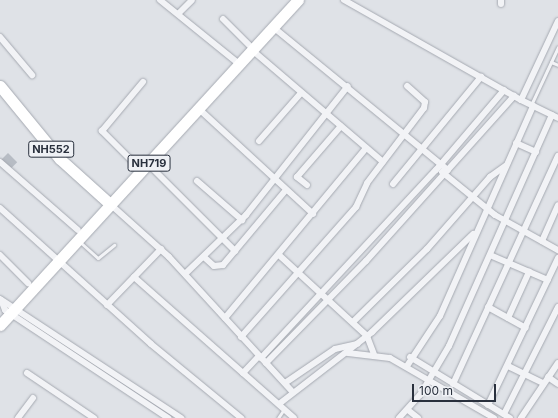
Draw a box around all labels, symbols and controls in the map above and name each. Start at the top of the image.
road number: NH552 [28,140,74,158]
road number: NH719 [127,154,171,172]
scale bar [414,376,498,402]
text: 100 m [419,383,453,398]

